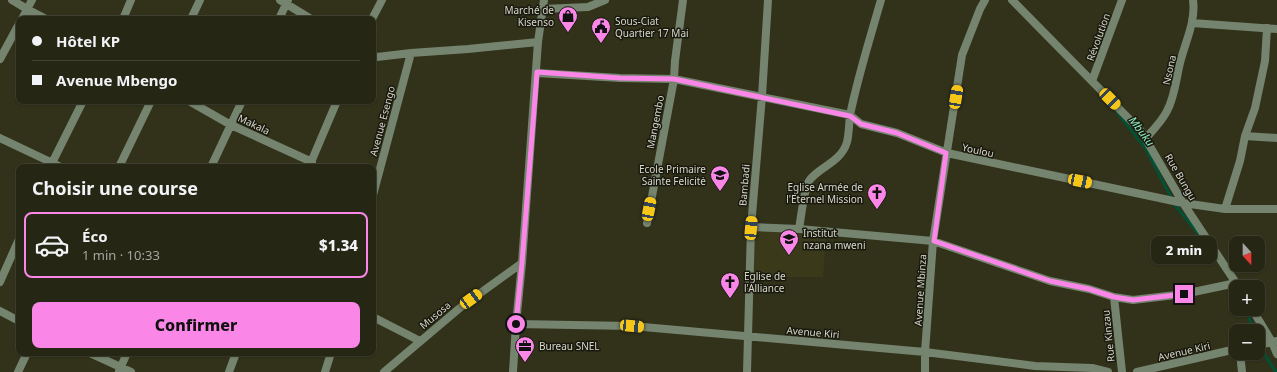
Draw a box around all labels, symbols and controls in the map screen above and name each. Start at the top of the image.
place label: Marché de Kisenso [504,3,554,29]
shop icon: Marché de Kisenso [557,5,579,33]
street label: Révolution [1083,11,1113,63]
place label: Sous-Ciat Quartier 17 Mai [615,14,689,40]
public building icon: Sous-Ciat Quartier 17 Mai [590,16,612,44]
text: Hôtel KP [56,31,120,51]
street label: Nsona [1159,54,1179,86]
text: Avenue Mbengo [56,70,177,90]
street label: Avenue Esengo [366,84,398,158]
car [948,84,964,110]
car [1097,86,1123,112]
street label: Mangembo [643,94,667,150]
street label: Makala [236,111,272,137]
water label: Mbuku [1126,113,1159,150]
street label: Youlou [961,140,995,160]
street label: Rue Bungu [1162,151,1200,203]
place label: Ecole Primaire Sainte Felicitė [639,162,706,188]
street label: Bambadi [735,163,753,207]
school or university icon: Ecole Primaire Sainte Felicitė [709,164,731,192]
car [1067,173,1093,189]
text: Choisir une course [32,176,198,200]
place label: Eglise Armée de l'Eternel Mission [786,180,863,206]
church icon: Eglise Armée de l'Eternel Mission [866,182,888,210]
car [641,196,657,222]
car [744,216,758,240]
text: Éco [82,226,108,246]
place label: Institut nzana mweni [803,226,866,252]
icon: car [34,227,70,263]
school or university icon: Institut nzana mweni [778,228,800,256]
text: $1.34 [319,235,358,255]
callout: 2 min [1151,236,1217,264]
north arrow [1229,236,1265,272]
map controls [1229,236,1265,360]
text: 2 min [1166,241,1202,259]
text: 1 min · 10:33 [82,246,160,264]
street label: Avenue Mbinza [911,254,929,326]
place label: Eglise de l'Alliance [744,269,786,295]
church icon: Eglise de l'Alliance [719,271,741,299]
button: + [1229,280,1265,316]
route end [1175,285,1193,303]
car [458,287,484,311]
street label: Musosa [417,298,453,332]
button: Confirmer [32,302,360,348]
street label: Rue Kinzau [1098,309,1118,363]
route start [507,315,525,333]
car [620,319,644,333]
street label: Avenue Kiri [786,323,840,341]
button: − [1229,324,1265,360]
office icon: Bureau SNEL [514,335,536,363]
street label: Avenue Kiri [1157,338,1211,364]
place label: Bureau SNEL [539,339,600,353]

